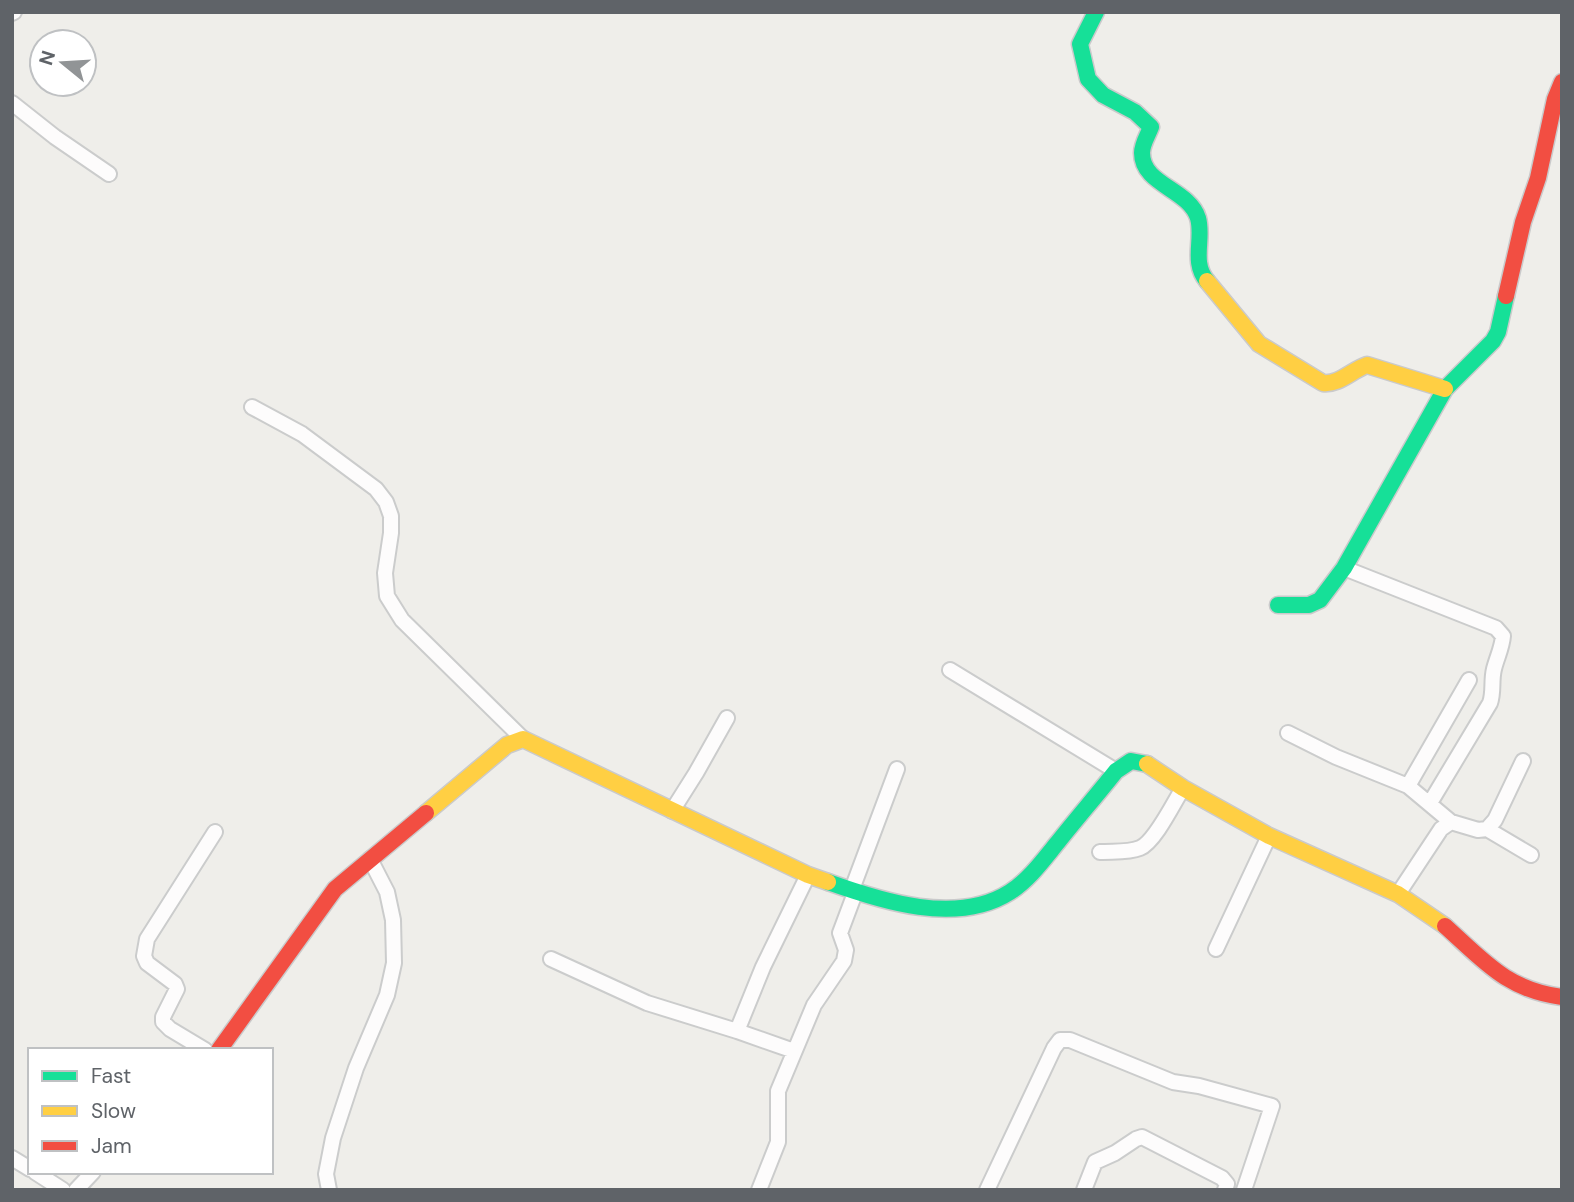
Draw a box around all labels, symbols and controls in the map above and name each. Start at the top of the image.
north arrow [28,28,98,98]
text: N [33,47,61,68]
legend [28,1048,273,1174]
text: Fast [91,1062,131,1090]
text: Slow [91,1097,136,1125]
text: Jam [91,1132,132,1160]

